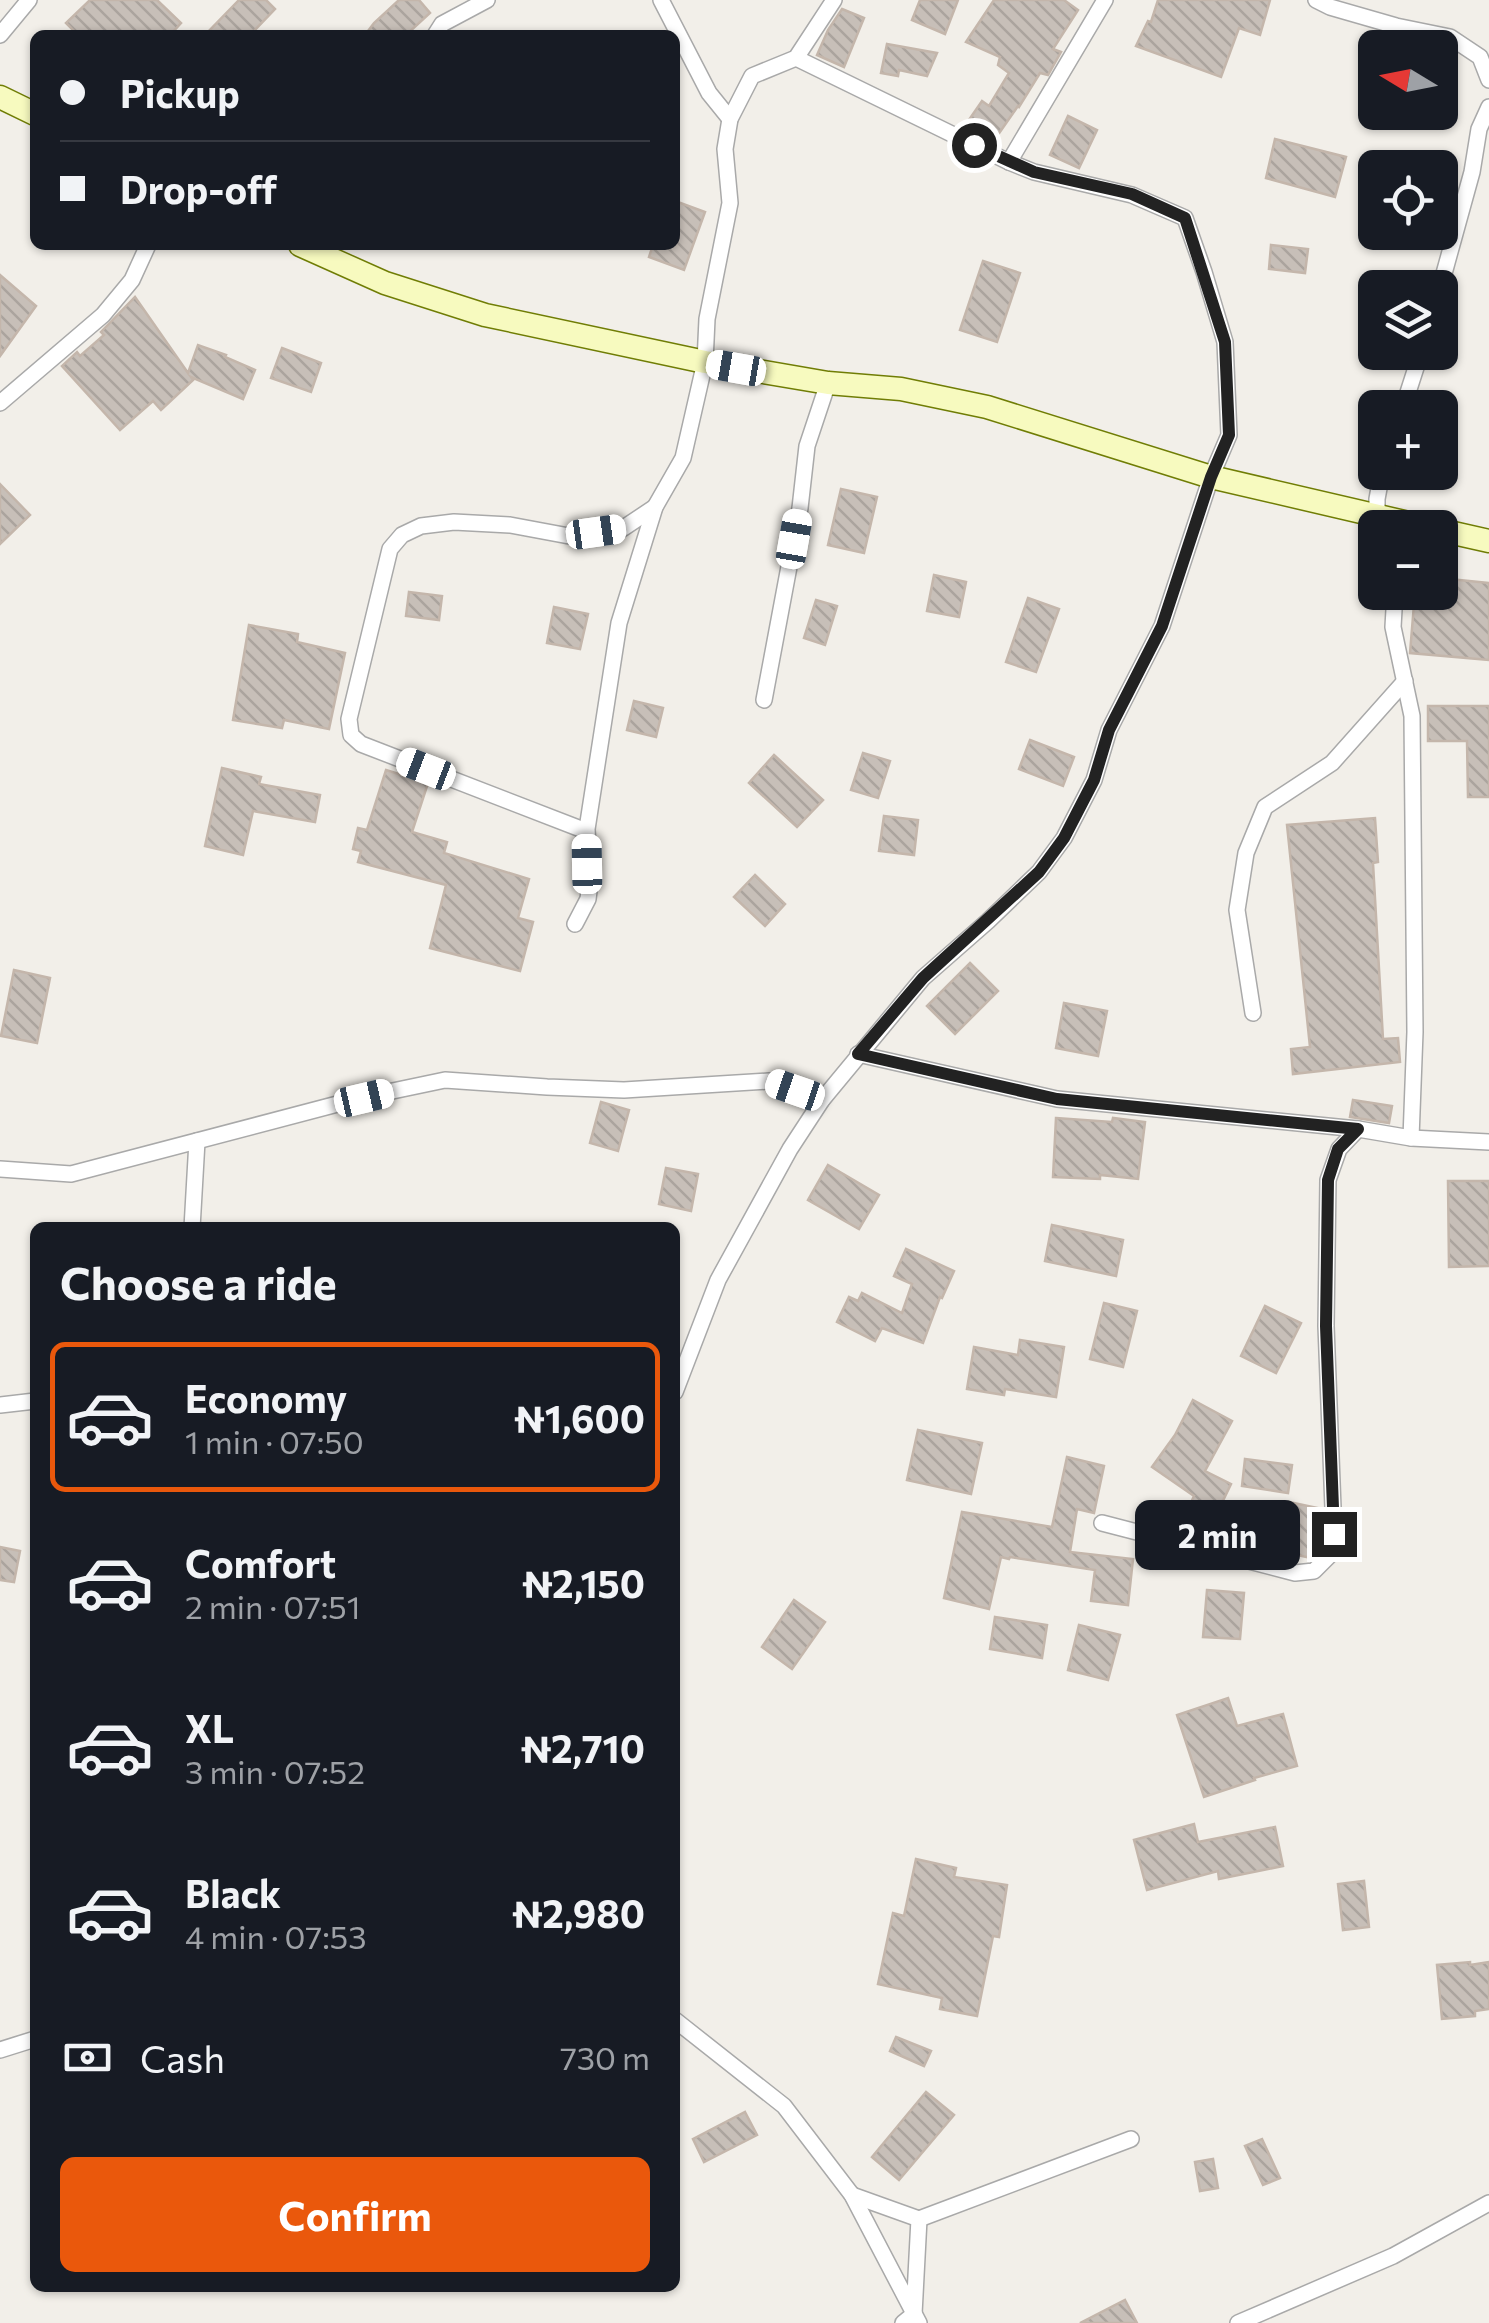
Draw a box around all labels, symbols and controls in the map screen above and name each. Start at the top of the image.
north arrow [1358,30,1458,130]
map controls [1358,30,1458,610]
text: Pickup [120,69,240,116]
route start [952,123,997,168]
button: locate [1358,150,1458,250]
text: Drop-off [120,165,277,212]
button: layers [1358,270,1458,370]
car [704,348,768,388]
button: + [1358,390,1458,490]
car [774,507,814,571]
button: − [1358,510,1458,610]
car [564,513,628,551]
car [393,744,459,794]
car [571,834,603,894]
car [762,1066,828,1114]
car [331,1077,397,1119]
text: Choose a ride [60,1254,337,1309]
icon: car [65,1372,155,1462]
text: Economy [185,1374,347,1421]
text: ₦1,600 [513,1394,645,1441]
text: 1 min · 07:50 [185,1421,364,1461]
callout: 2 min [1134,1499,1299,1569]
route end [1312,1512,1357,1557]
text: 2 min [1178,1515,1257,1555]
icon: car [65,1537,155,1627]
text: Comfort [185,1539,336,1586]
text: ₦2,150 [521,1559,645,1606]
text: 2 min · 07:51 [185,1586,360,1626]
icon: car [65,1702,155,1792]
text: XL [185,1704,234,1751]
text: ₦2,710 [520,1724,645,1771]
text: 3 min · 07:52 [185,1751,365,1791]
icon: car [65,1867,155,1957]
text: Black [185,1869,281,1916]
text: ₦2,980 [512,1889,645,1936]
text: 4 min · 07:53 [185,1916,366,1956]
icon: cash [60,2030,115,2085]
text: Cash [140,2034,225,2081]
text: 730 m [560,2037,650,2077]
button: Confirm [60,2157,650,2272]

